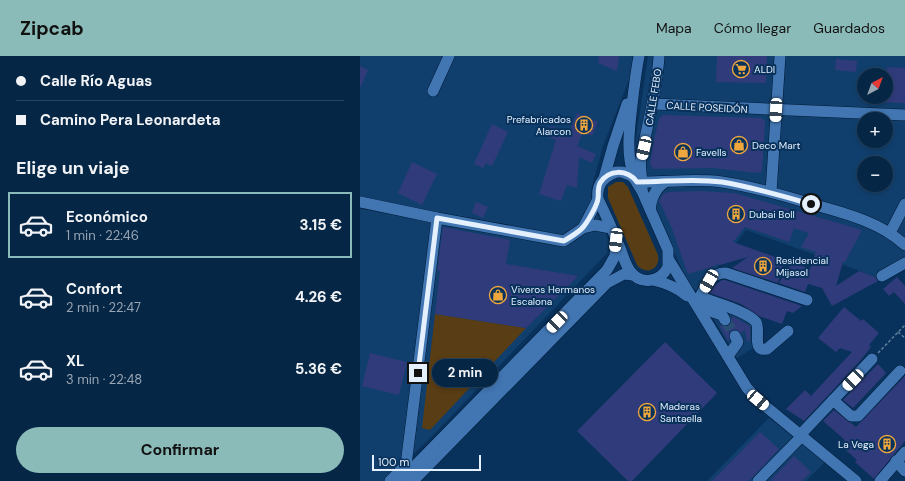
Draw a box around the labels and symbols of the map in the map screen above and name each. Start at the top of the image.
supermarket icon: ALDI [731,59,751,79]
place label: ALDI [754,63,775,76]
street label: CALLE FEBO [643,68,664,126]
north arrow [857,68,893,104]
car [769,98,783,122]
street label: CALLE POSEIDÓN [666,99,748,116]
place label: Prefabricados Alarcon [507,113,571,138]
building icon: Prefabricados Alarcon [574,115,594,135]
car [635,135,653,161]
shop icon: Deco Mart [729,135,749,155]
place label: Deco Mart [752,139,800,152]
shop icon: Favells [673,142,693,162]
place label: Favells [696,146,726,159]
route start [802,195,820,213]
building icon: Dubai Boll [726,204,746,224]
place label: Dubai Boll [749,208,795,221]
car [609,227,623,253]
place label: Residencial Mijasol [776,254,828,279]
building icon: Residencial Mijasol [753,256,773,276]
car [698,268,720,294]
place label: Viveros Hermanos Escalona [511,283,595,308]
shop icon: Viveros Hermanos Escalona [488,285,508,305]
car [544,309,570,335]
callout: 2 min [432,359,498,387]
route end [409,364,427,382]
car [840,367,866,393]
car [745,388,771,412]
place label: Maderas Santaella [660,400,702,425]
building icon: Maderas Santaella [637,402,657,422]
building icon: La Vega [877,434,897,454]
place label: La Vega [838,438,874,451]
scale bar [372,453,481,472]

